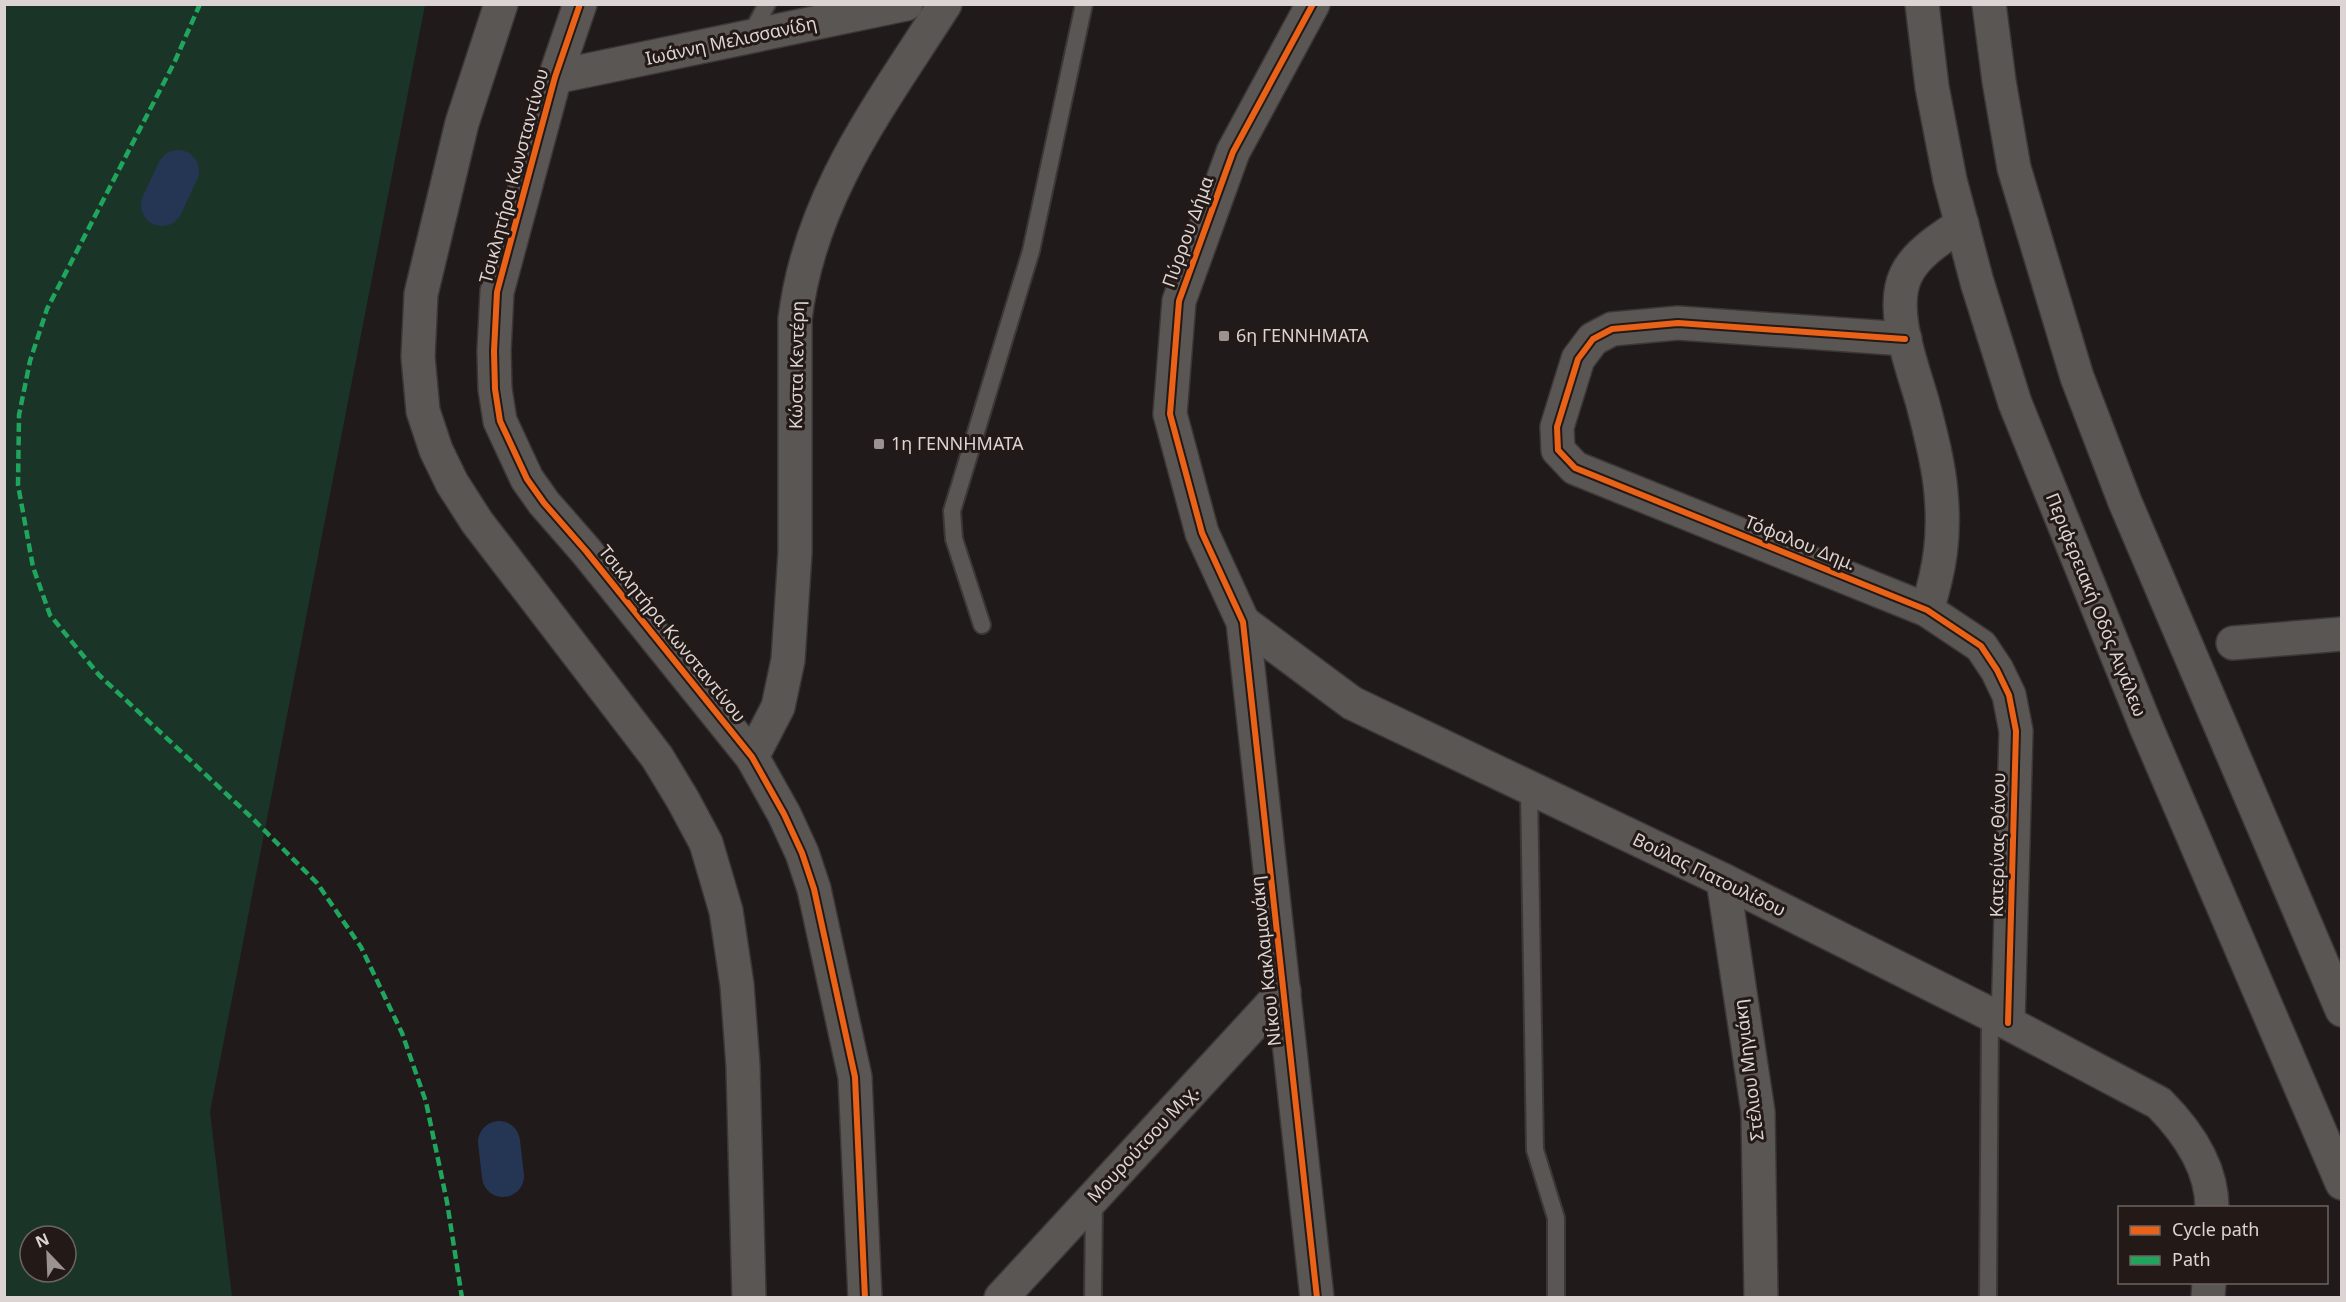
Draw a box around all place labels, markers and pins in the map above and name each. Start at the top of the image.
place label: 6η ΓΕΝΝΗΜΑΤΑ [1236,323,1369,347]
marker: 6η ΓΕΝΝΗΜΑΤΑ [1217,329,1231,343]
place label: 1η ΓΕΝΝΗΜΑΤΑ [891,431,1024,455]
marker: 1η ΓΕΝΝΗΜΑΤΑ [872,437,886,451]

